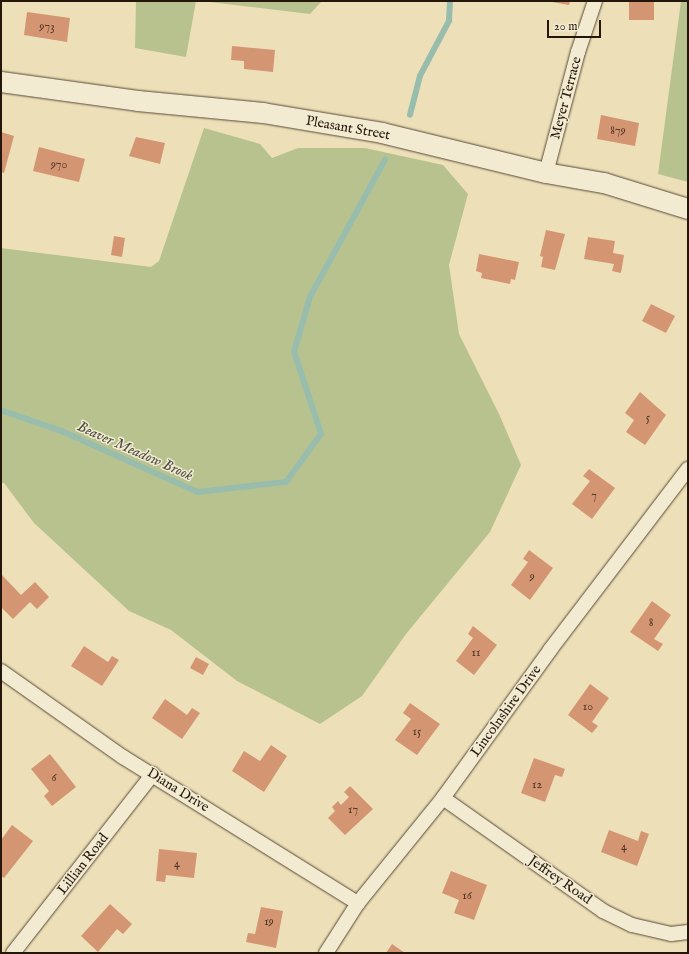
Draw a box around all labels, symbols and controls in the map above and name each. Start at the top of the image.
scale bar [549,12,603,38]
text: 20 m [554,19,577,34]
house number: 973 [39,20,55,34]
street label: Meyer Terrace [547,55,585,141]
street label: Pleasant Street [305,112,391,144]
house number: 879 [610,124,626,138]
house number: 970 [51,158,67,172]
house number: 5 [646,411,650,425]
water label: Beaver Meadow Brook [74,417,196,485]
house number: 7 [591,489,597,503]
house number: 9 [529,570,535,584]
house number: 8 [649,616,653,630]
house number: 11 [472,646,480,660]
street label: Lincolnshire Drive [467,662,545,760]
house number: 10 [583,700,593,714]
house number: 15 [413,725,421,739]
street label: Diana Drive [144,764,212,816]
house number: 6 [51,771,57,785]
house number: 12 [532,778,542,792]
house number: 17 [348,803,358,817]
street label: Lillian Road [54,830,112,898]
house number: 4 [621,840,627,854]
street label: Jeffrey Road [525,852,595,908]
house number: 4 [174,857,180,871]
house number: 16 [462,889,472,903]
house number: 19 [264,915,274,929]

